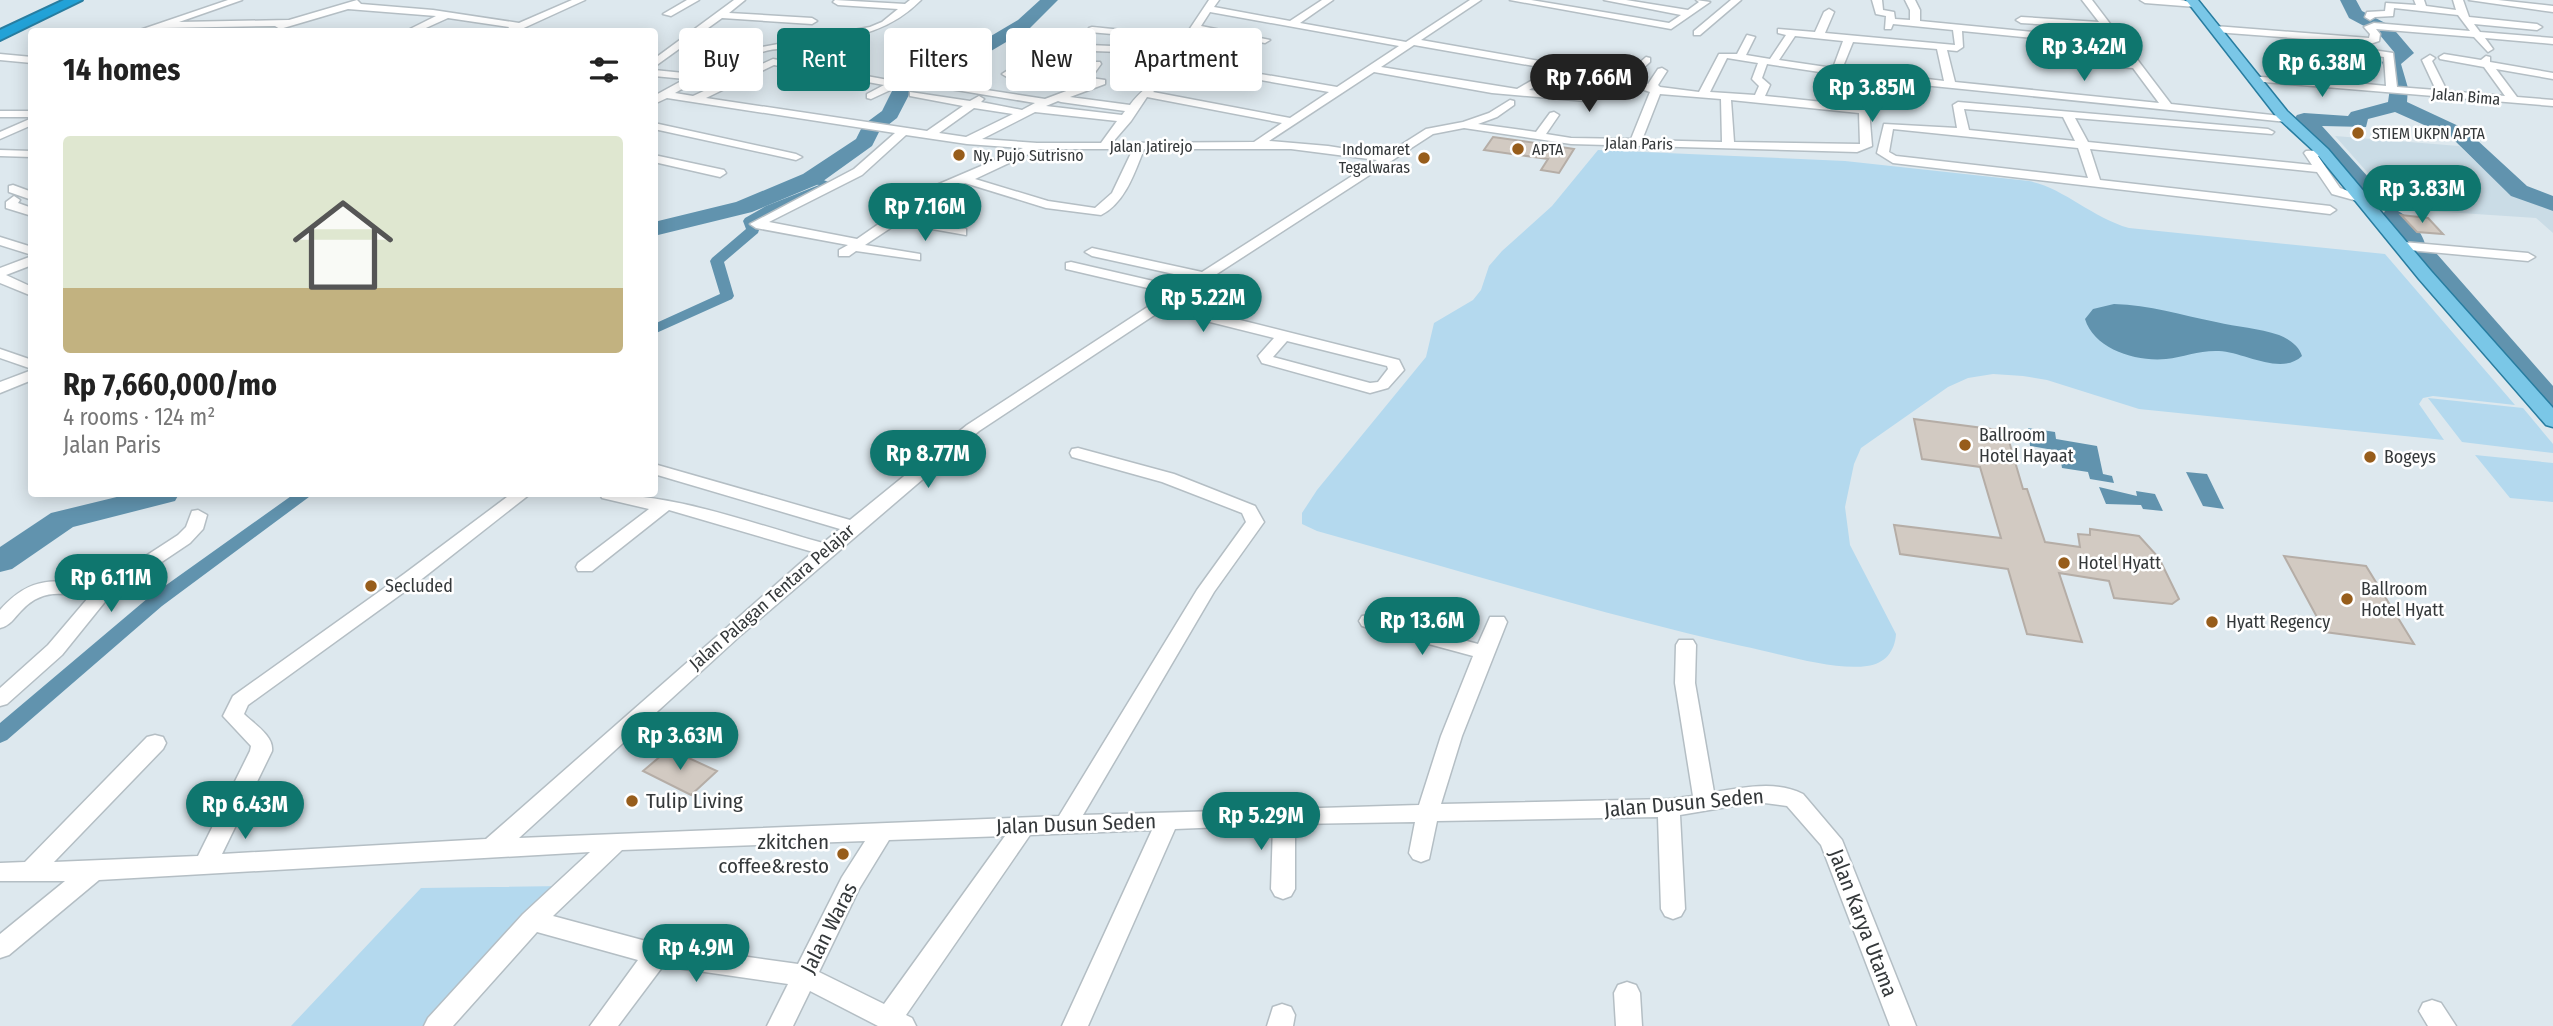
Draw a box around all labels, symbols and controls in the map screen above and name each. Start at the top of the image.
pin: Rp 3.42M [2012,24,2156,83]
chip: Buy [679,28,763,91]
chip: Rent [777,28,870,91]
chip: Filters [884,28,992,91]
chip: New [1006,28,1096,91]
chip: Apartment [1110,28,1262,91]
text: Rp 3.42M [2042,32,2126,60]
pin: Rp 6.38M [2250,40,2394,99]
text: Rp 6.38M [2278,48,2366,76]
icon: filters [585,51,623,89]
text: 14 homes [63,52,180,88]
pin: Rp 7.66M [1517,54,1661,114]
text: Rp 7.66M [1546,63,1632,91]
pin: Rp 3.85M [1800,64,1944,124]
text: Rp 3.85M [1829,73,1915,101]
street label: Jalan Bima [2431,84,2501,109]
place label: STIEM UKPN APTA [2372,124,2486,143]
marker: STIEM UKPN APTA [2350,125,2366,141]
street label: Jalan Paris [1605,133,1673,154]
street label: Jalan Jatirejo [1109,137,1193,156]
place label: Indomaret Tegalwaras [1339,140,1411,177]
place label: APTA [1532,140,1564,159]
marker: APTA [1510,141,1526,157]
place label: Ny. Pujo Sutrisno [973,146,1084,165]
marker: Ny. Pujo Sutrisno [951,147,967,163]
marker: Indomaret Tegalwaras [1416,150,1432,166]
pin: Rp 3.83M [2350,166,2494,225]
text: Rp 3.83M [2379,174,2465,202]
icon: home [280,182,406,308]
pin: Rp 7.16M [853,184,997,243]
text: Rp 7.16M [884,192,966,220]
pin: Rp 5.22M [1131,274,1275,334]
text: Rp 5.22M [1161,283,1245,311]
text: Rp 7,660,000/mo [63,367,277,403]
text: 4 rooms · 124 m² [63,403,215,431]
place label: Ballroom Hotel Hayaat [1979,424,2074,467]
pin: Rp 8.77M [856,430,1000,490]
text: Jalan Paris [63,431,161,459]
marker: Ballroom Hotel Hayaat [1957,437,1973,453]
text: Rp 8.77M [886,439,970,467]
place label: Bogeys [2384,446,2436,468]
marker: Bogeys [2362,449,2378,465]
street label: Jalan Palagan Tentara Pelajar [685,519,860,675]
place label: Hotel Hyatt [2078,552,2161,574]
pin: Rp 6.11M [39,554,183,614]
marker: Hotel Hyatt [2056,555,2072,571]
text: Rp 6.11M [71,563,151,591]
place label: Secluded [385,575,453,597]
marker: Secluded [363,578,379,594]
place label: Ballroom Hotel Hyatt [2361,578,2444,621]
marker: Ballroom Hotel Hyatt [2339,591,2355,607]
pin: Rp 13.6M [1350,598,1494,657]
text: Rp 13.6M [1380,606,1464,634]
place label: Hyatt Regency [2226,611,2330,633]
marker: Hyatt Regency [2204,614,2220,630]
pin: Rp 3.63M [608,712,752,772]
text: Rp 3.63M [637,721,723,749]
pin: Rp 6.43M [173,782,317,841]
street label: Jalan Dusun Seden [1603,783,1765,823]
place label: Tulip Living [646,788,743,814]
text: Rp 6.43M [202,790,288,818]
pin: Rp 5.29M [1189,792,1333,852]
marker: Tulip Living [624,793,640,809]
text: Rp 5.29M [1218,801,1304,829]
street label: Jalan Dusun Seden [996,808,1156,840]
place label: zkitchen coffee&resto [718,829,829,879]
street label: Jalan Karya Utama [1823,845,1903,1001]
marker: zkitchen coffee&resto [835,846,851,862]
street label: Jalan Waras [795,878,863,978]
pin: Rp 4.9M [631,925,761,984]
text: Rp 4.9M [658,933,734,961]

